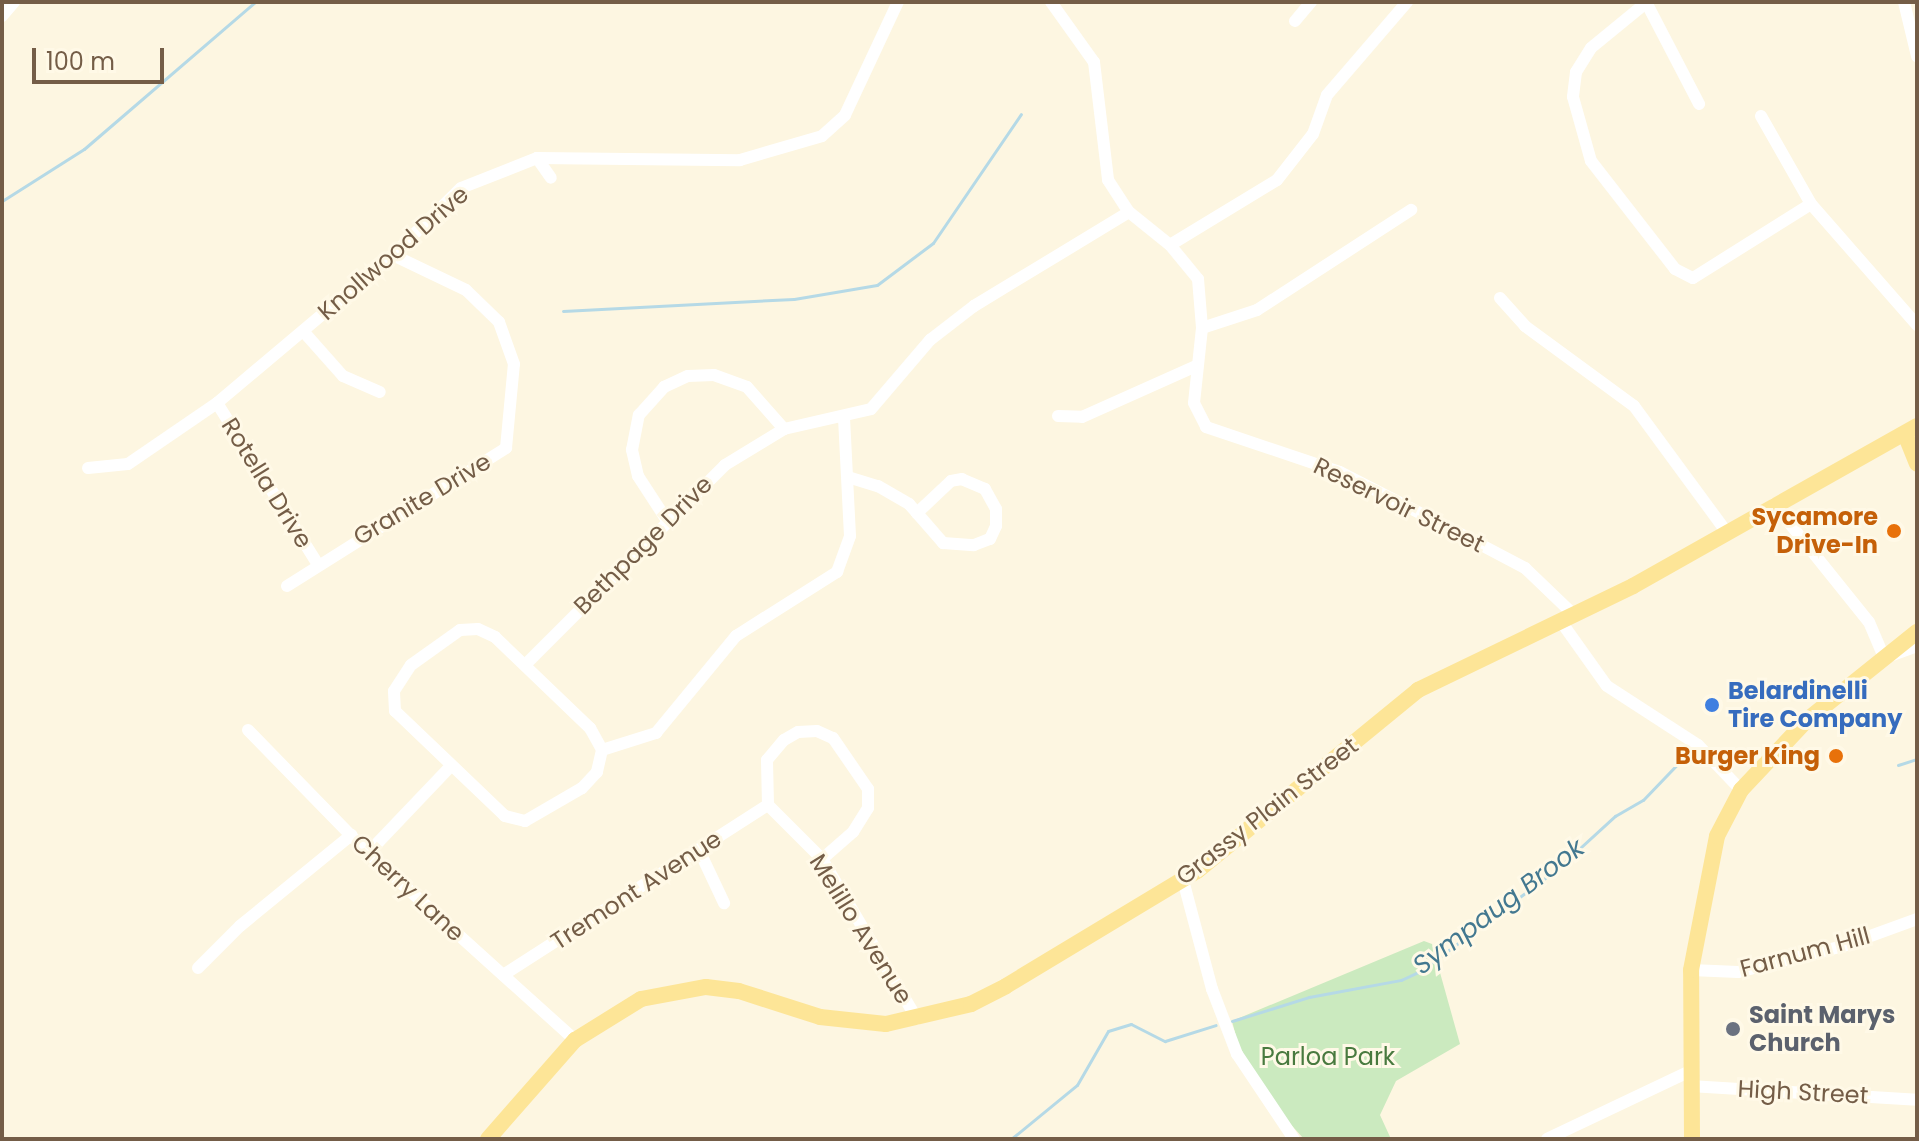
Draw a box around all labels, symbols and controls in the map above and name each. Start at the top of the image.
scale bar [36,32,168,82]
text: 100 m [46,45,115,78]
street label: Knollwood Drive [312,180,474,326]
street label: Rotella Drive [216,413,318,553]
street label: Granite Drive [348,447,496,551]
street label: Reservoir Street [1309,451,1489,559]
street label: Bethpage Drive [568,470,718,620]
place label: Sycamore Drive-In [1751,503,1878,559]
marker: Sycamore Drive-In [1885,522,1903,540]
place label: Belardinelli Tire Company [1728,677,1902,733]
marker: Belardinelli Tire Company [1703,696,1721,714]
street label: Grassy Plain Street [1170,731,1364,891]
place label: Burger King [1675,742,1820,770]
marker: Burger King [1827,747,1845,765]
street label: Tremont Avenue [545,824,727,956]
street label: Cherry Lane [346,829,470,947]
water label: Sympaug Brook [1407,833,1591,981]
street label: Melillo Avenue [803,849,919,1009]
street label: Farnum Hill [1737,921,1873,983]
place label: Saint Marys Church [1749,1001,1895,1057]
marker: Saint Marys Church [1724,1020,1742,1038]
park label: Parloa Park [1261,1043,1395,1071]
street label: High Street [1737,1074,1869,1110]

